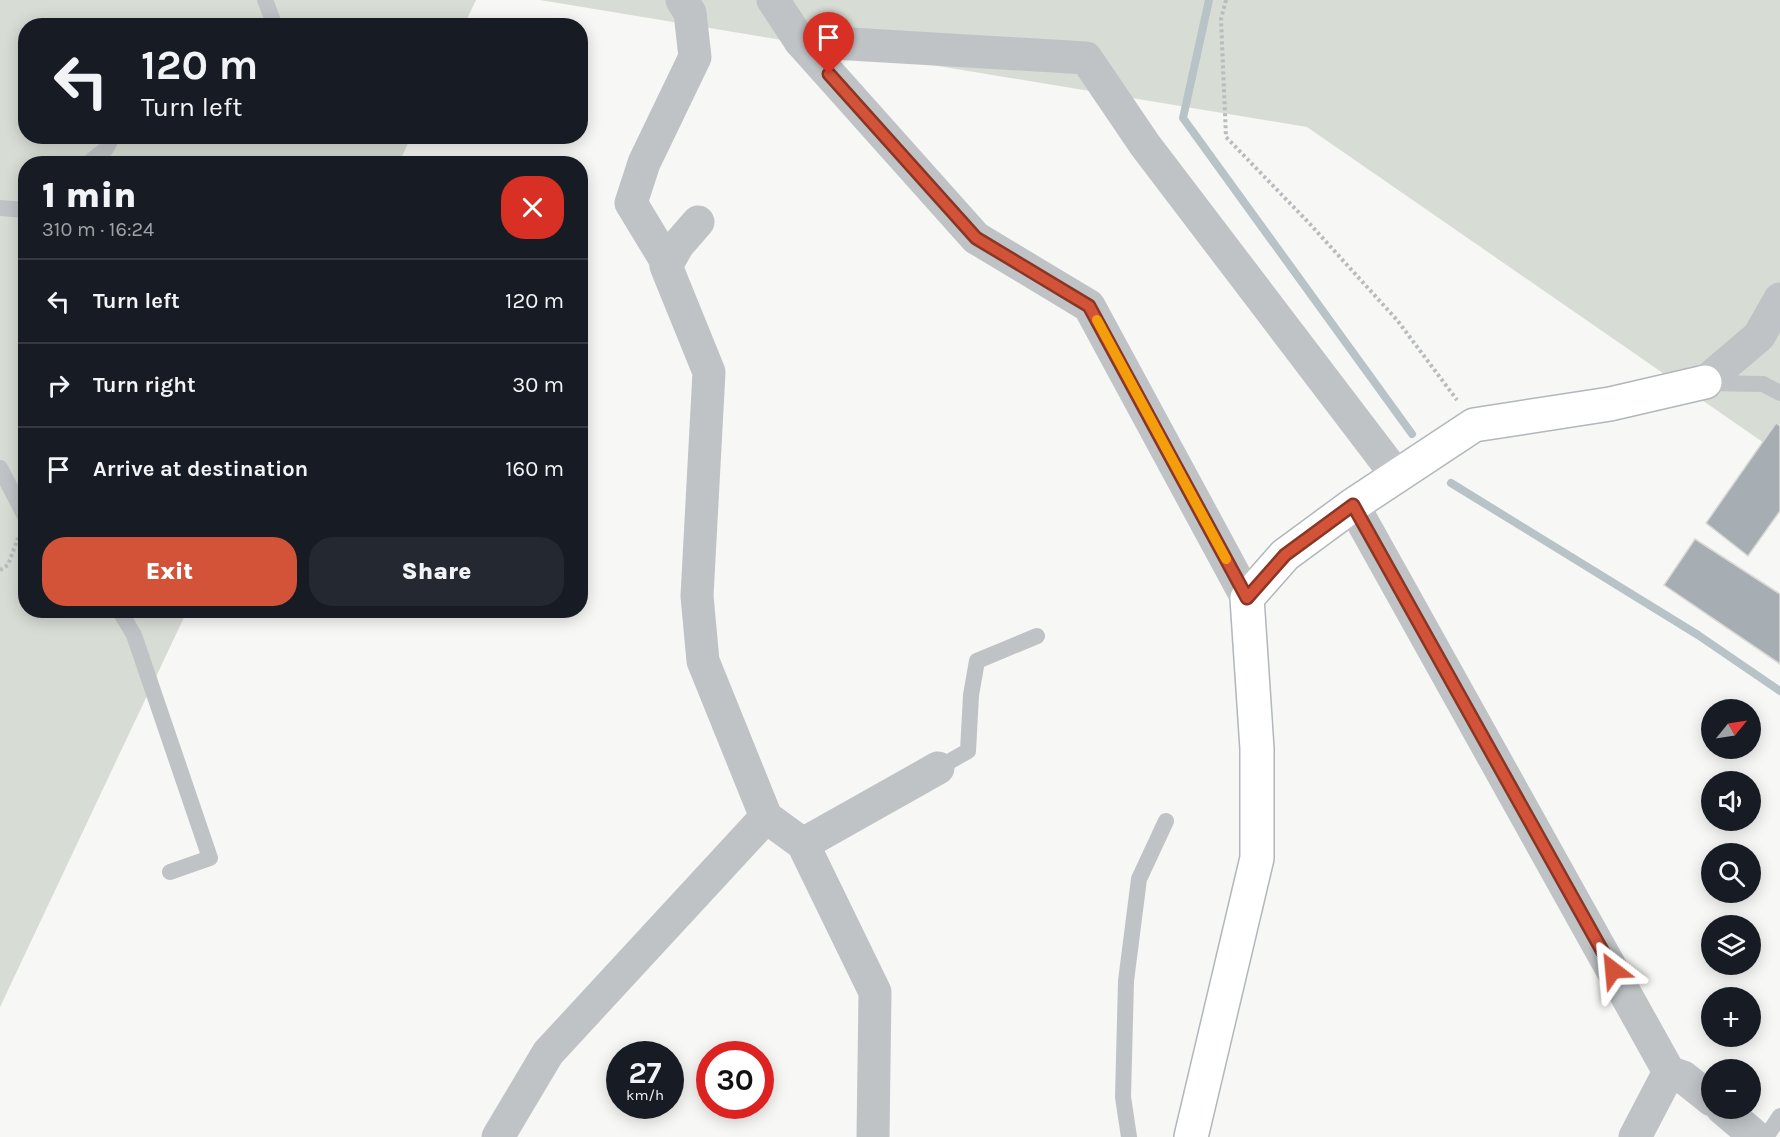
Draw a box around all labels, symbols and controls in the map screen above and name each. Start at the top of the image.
pin [803,12,854,74]
icon: arrive [812,21,845,54]
text: 120 m [141,40,258,90]
icon: left [42,42,120,120]
text: Turn left [141,91,242,123]
text: 1 min [42,174,136,216]
button: close [501,176,564,239]
text: 310 m · 16:24 [42,218,154,241]
icon: left [42,285,75,318]
text: Turn left [93,288,180,314]
text: 120 m [505,288,564,314]
icon: right [42,369,75,402]
text: Turn right [93,372,196,398]
text: 30 m [512,372,564,398]
icon: arrive [42,453,75,486]
text: Arrive at destination [93,456,308,482]
text: 160 m [505,456,564,482]
button: Exit [42,537,297,606]
button: Share [309,537,564,606]
north arrow [1701,699,1761,759]
map controls [1701,699,1761,1119]
button: sound [1701,771,1761,831]
button: search [1701,843,1761,903]
button: layers [1701,915,1761,975]
position arrow [1581,938,1645,1002]
button: + [1701,987,1761,1047]
speed limit sign: 30 [696,1041,774,1119]
text: 27 [628,1055,662,1091]
button: − [1701,1059,1761,1119]
text: km/h [626,1086,664,1104]

